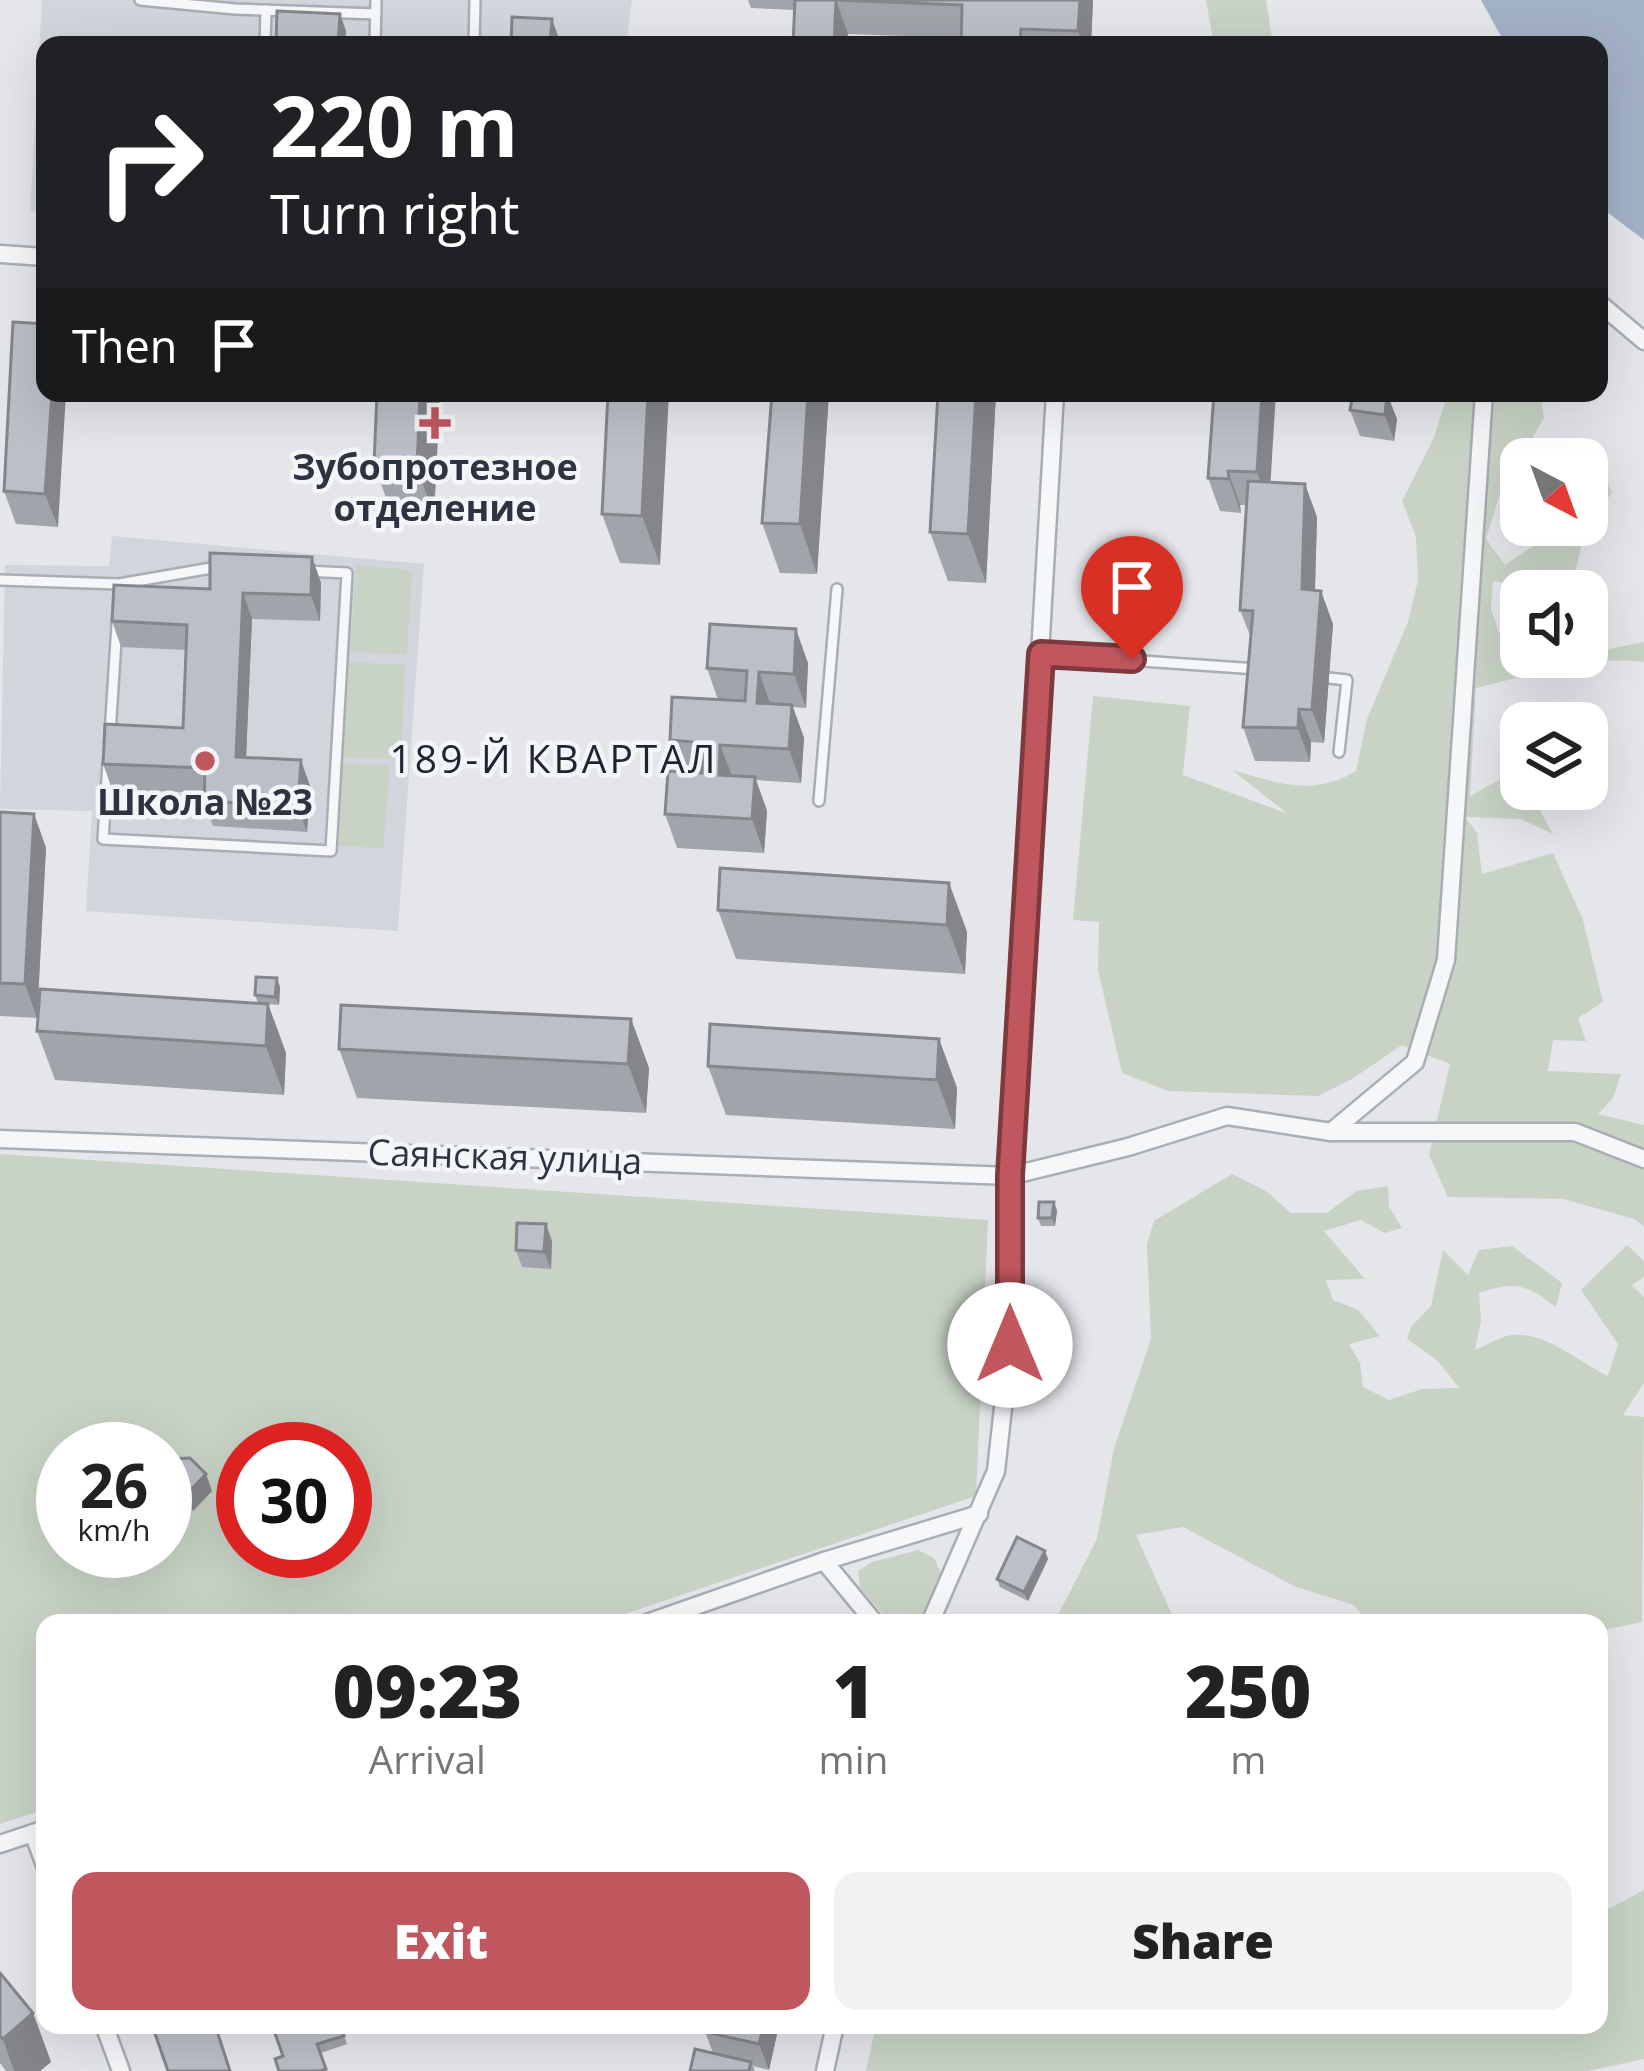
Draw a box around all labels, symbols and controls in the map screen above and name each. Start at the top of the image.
text: 220 m [270,67,518,182]
icon: right [72,84,228,240]
text: Turn right [270,176,519,250]
icon: arrive [201,312,267,378]
text: Then [72,315,177,376]
marker: Зубопротезное отделение [419,407,451,439]
north arrow [1500,438,1608,546]
map controls [1500,438,1608,810]
place label: Зубопротезное отделение [292,442,578,532]
pin [1081,536,1183,659]
icon: arrive [1099,554,1165,620]
button: sound [1500,570,1608,678]
button: layers [1500,702,1608,810]
district label: 189-Й КВАРТАЛ [390,731,718,784]
marker: Школа №23 [192,748,218,774]
place label: Школа №23 [97,777,313,826]
street label: Саянская улица [367,1127,643,1185]
position arrow [947,1282,1073,1408]
speed limit sign: 30 [216,1422,372,1578]
text: 26 [80,1444,148,1526]
text: km/h [78,1509,150,1550]
text: 09:23 [333,1641,522,1739]
text: 1 [832,1641,875,1739]
text: 250 [1185,1641,1312,1739]
text: Arrival [369,1732,486,1785]
text: min [819,1732,888,1785]
text: m [1230,1732,1266,1785]
button: Exit [72,1872,810,2010]
button: Share [834,1872,1572,2010]

